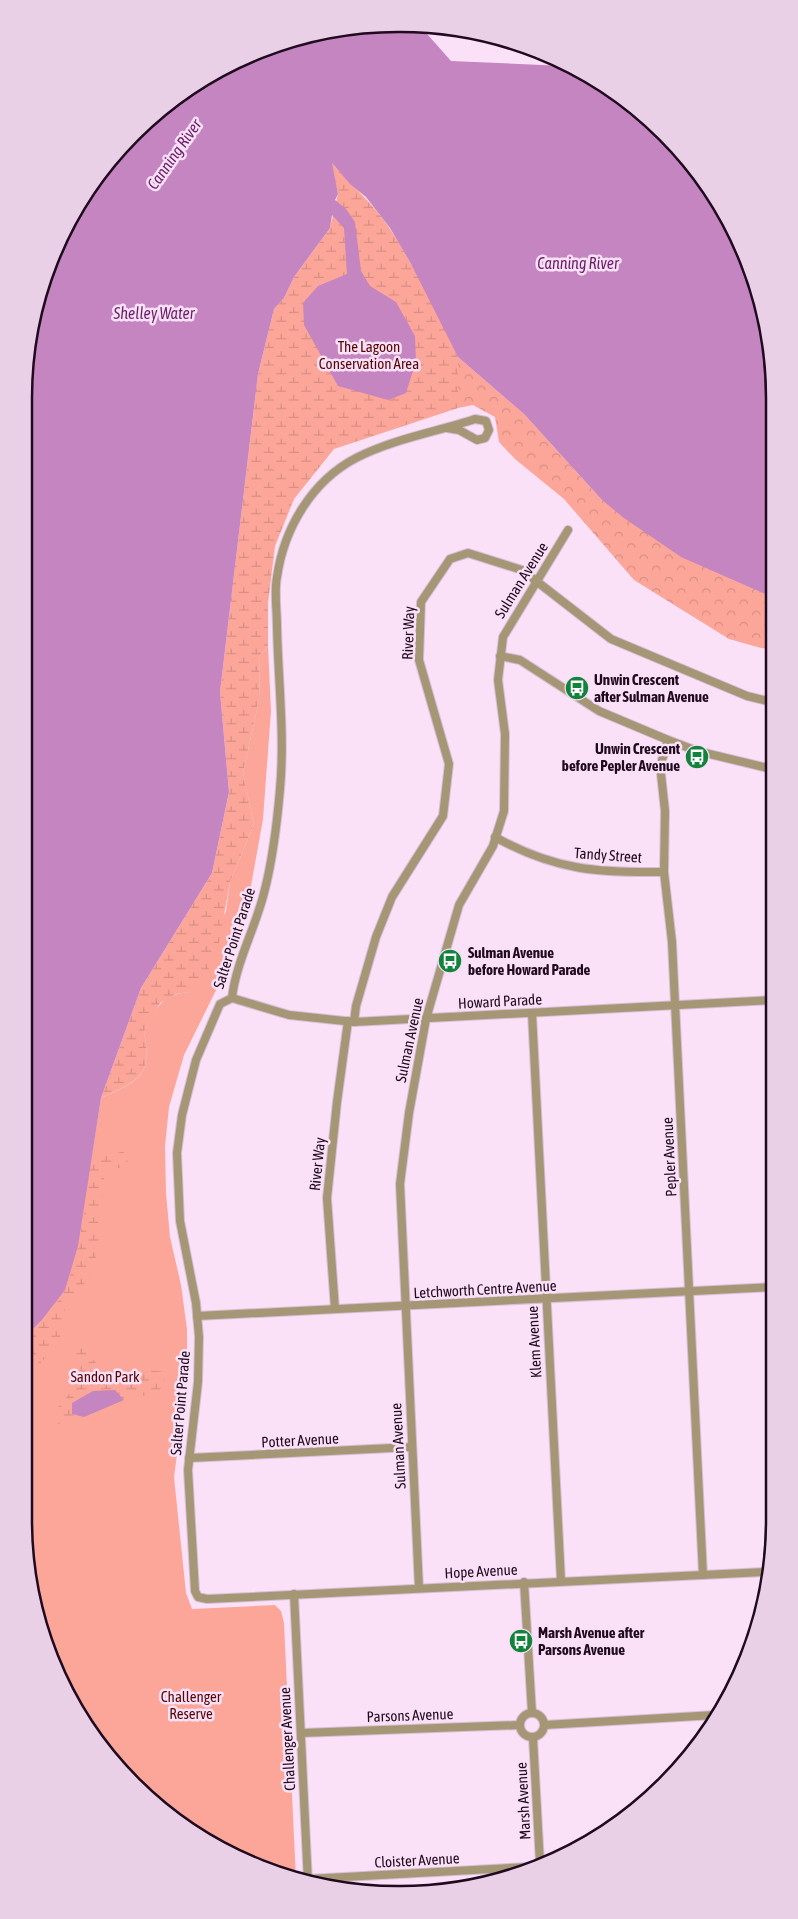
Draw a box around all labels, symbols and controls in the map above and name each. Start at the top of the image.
water label: Canning River [143,114,206,193]
water label: Canning River [537,254,620,273]
water label: Shelley Water [113,304,196,323]
park label: The Lagoon Conservation Area [319,338,419,372]
street label: Sulman Avenue [491,539,551,621]
street label: River Way [399,606,417,660]
place label: Unwin Crescent after Sulman Avenue [594,671,709,705]
bus stop icon: Unwin Crescent after Sulman Avenue [564,675,590,701]
place label: Unwin Crescent before Pepler Avenue [562,740,681,774]
bus stop icon: Unwin Crescent before Pepler Avenue [684,744,710,770]
street label: Tandy Street [573,844,643,866]
street label: Salter Point Parade [210,885,258,991]
place label: Sulman Avenue before Howard Parade [468,944,591,978]
bus stop icon: Sulman Avenue before Howard Parade [437,948,463,974]
street label: Howard Parade [458,990,543,1012]
street label: Sulman Avenue [392,996,426,1084]
street label: Pepler Avenue [658,1117,680,1197]
street label: River Way [306,1136,328,1192]
street label: Letchworth Centre Avenue [413,1277,557,1301]
street label: Klem Avenue [524,1305,544,1379]
street label: Salter Point Parade [167,1350,193,1456]
park label: Sandon Park [70,1368,140,1385]
street label: Sulman Avenue [387,1402,409,1489]
street label: Potter Avenue [261,1429,339,1451]
street label: Hope Avenue [444,1561,518,1581]
place label: Marsh Avenue after Parsons Avenue [538,1624,645,1658]
bus stop icon: Marsh Avenue after Parsons Avenue [508,1628,534,1654]
street label: Challenger Avenue [276,1687,298,1791]
park label: Challenger Reserve [161,1688,222,1722]
street label: Parsons Avenue [366,1705,454,1725]
street label: Marsh Avenue [512,1762,534,1840]
street label: Cloister Avenue [374,1849,460,1871]

